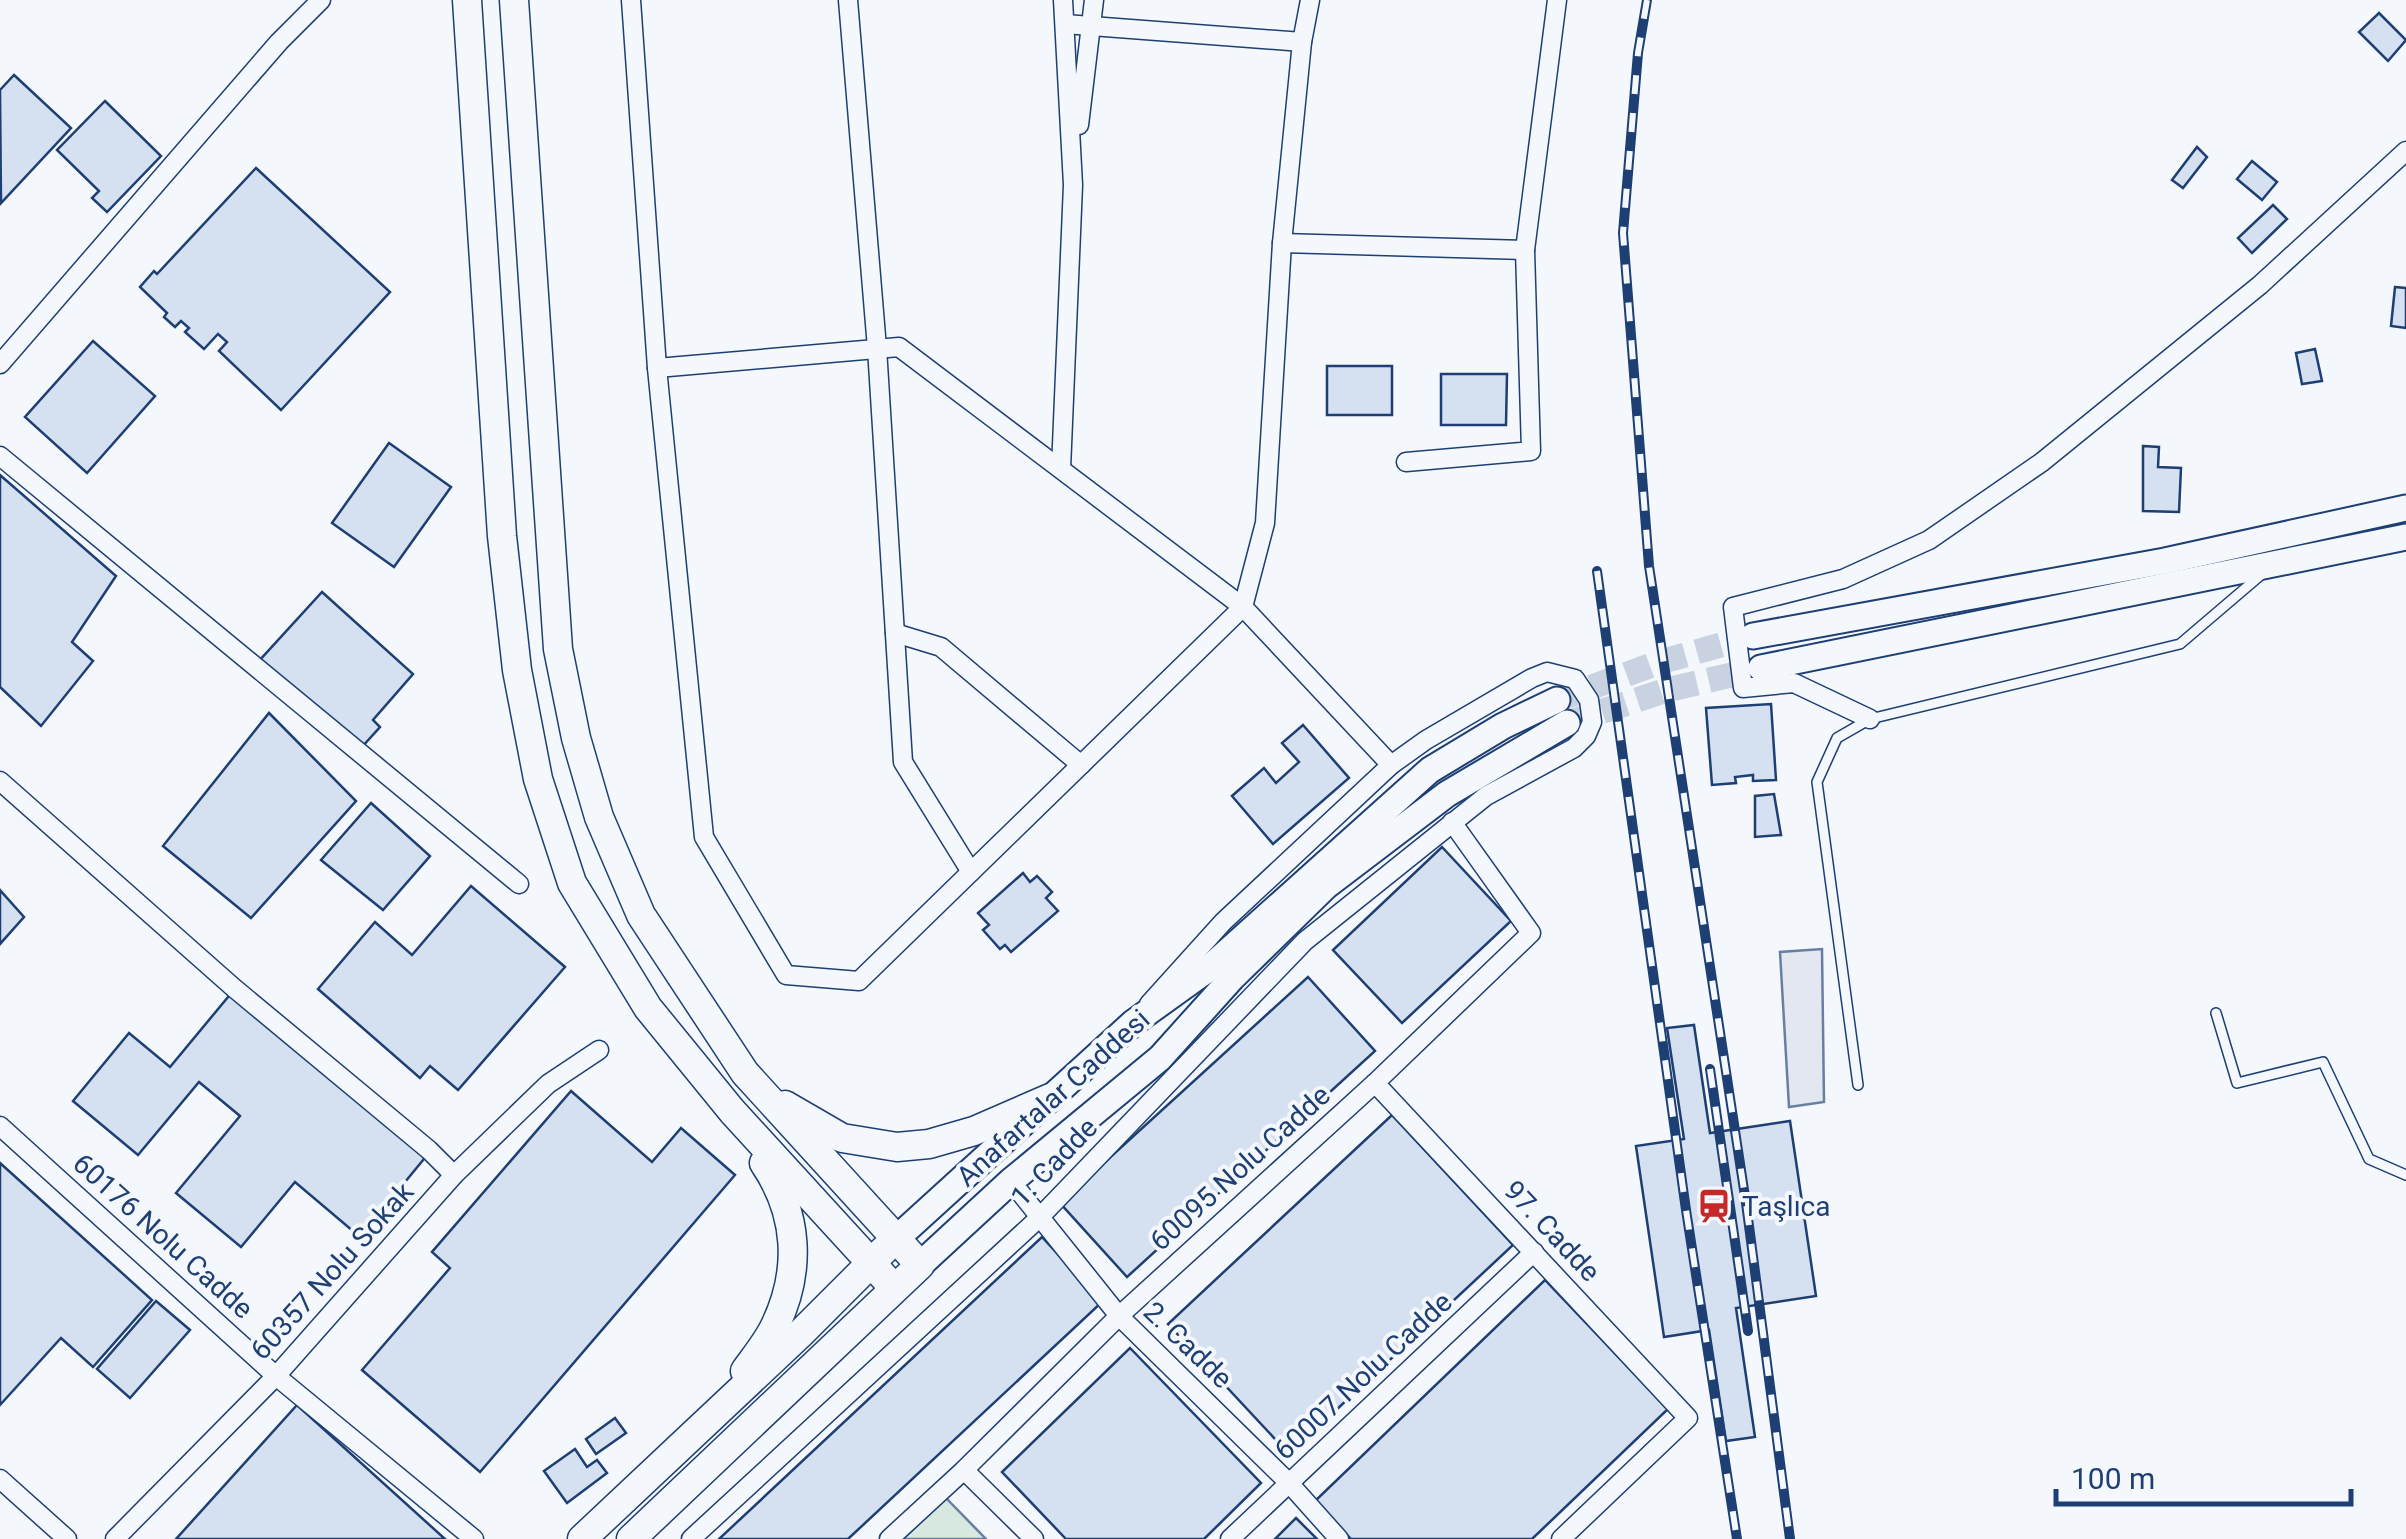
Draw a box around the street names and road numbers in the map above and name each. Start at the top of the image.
street label: Anafartalar Caddesi [950,1003,1156,1193]
street label: 60095 Nolu Cadde [1143,1079,1337,1257]
street label: 1. Cadde [1004,1111,1104,1213]
street label: 60176 Nolu Cadde [66,1147,260,1325]
street label: 97. Cadde [1497,1174,1607,1288]
street label: 60357 Nolu Sokak [244,1175,421,1366]
street label: 60007 Nolu Cadde [1267,1285,1459,1467]
street label: 2. Cadde [1137,1295,1239,1395]

